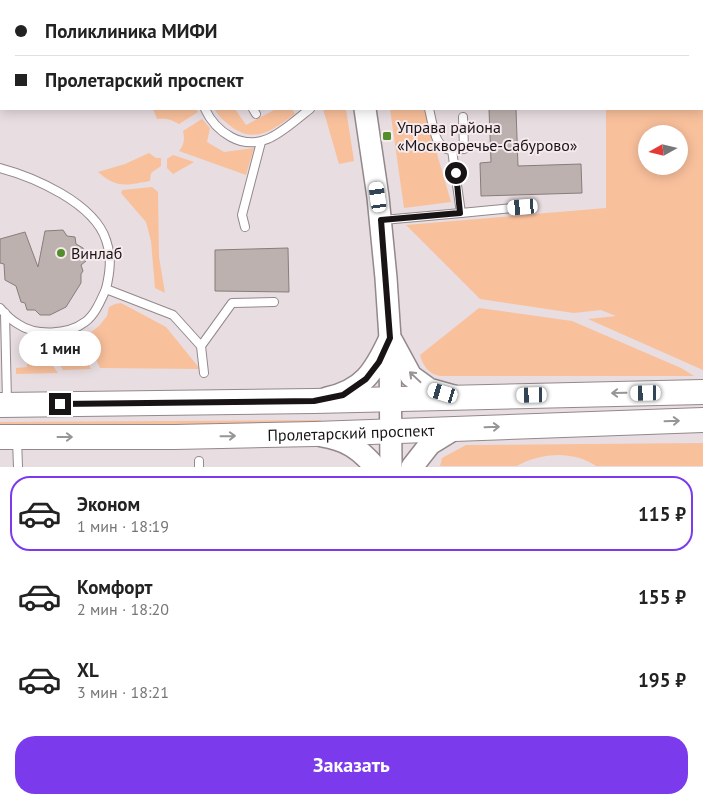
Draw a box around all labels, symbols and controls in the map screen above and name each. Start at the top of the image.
text: Поликлиника МИФИ [45,19,217,43]
text: Пролетарский проспект [45,68,244,92]
place label: Управа района «Москворечье-Сабурово» [397,117,578,155]
north arrow [638,125,688,175]
map controls [638,125,688,175]
marker: Управа района «Москворечье-Сабурово» [381,130,393,142]
route start [445,162,467,184]
car [368,181,387,213]
car [507,198,538,216]
place label: Винлаб [71,243,122,263]
marker: Винлаб [55,247,67,259]
callout: 1 мин [19,332,101,366]
text: 1 мин [39,338,81,358]
one-way arrow [409,371,421,383]
car [426,381,459,405]
car [630,385,661,401]
car [516,387,547,403]
one-way arrow [612,389,628,398]
route end [49,393,71,415]
one-way arrow [663,416,679,425]
street label: Пролетарский проспект [267,420,436,445]
one-way arrow [484,422,500,432]
one-way arrow [56,432,73,442]
one-way arrow [219,432,235,441]
icon: car [17,491,62,536]
text: Эконом [77,492,140,516]
text: 115 ₽ [638,502,686,526]
text: 1 мин · 18:19 [77,516,169,536]
icon: car [17,574,62,619]
text: Комфорт [77,575,153,599]
text: 155 ₽ [638,585,686,609]
text: 2 мин · 18:20 [77,599,169,619]
icon: car [17,657,62,702]
text: XL [77,658,99,682]
text: 195 ₽ [638,668,686,692]
text: 3 мин · 18:21 [77,682,169,702]
button: Заказать [15,736,688,794]

